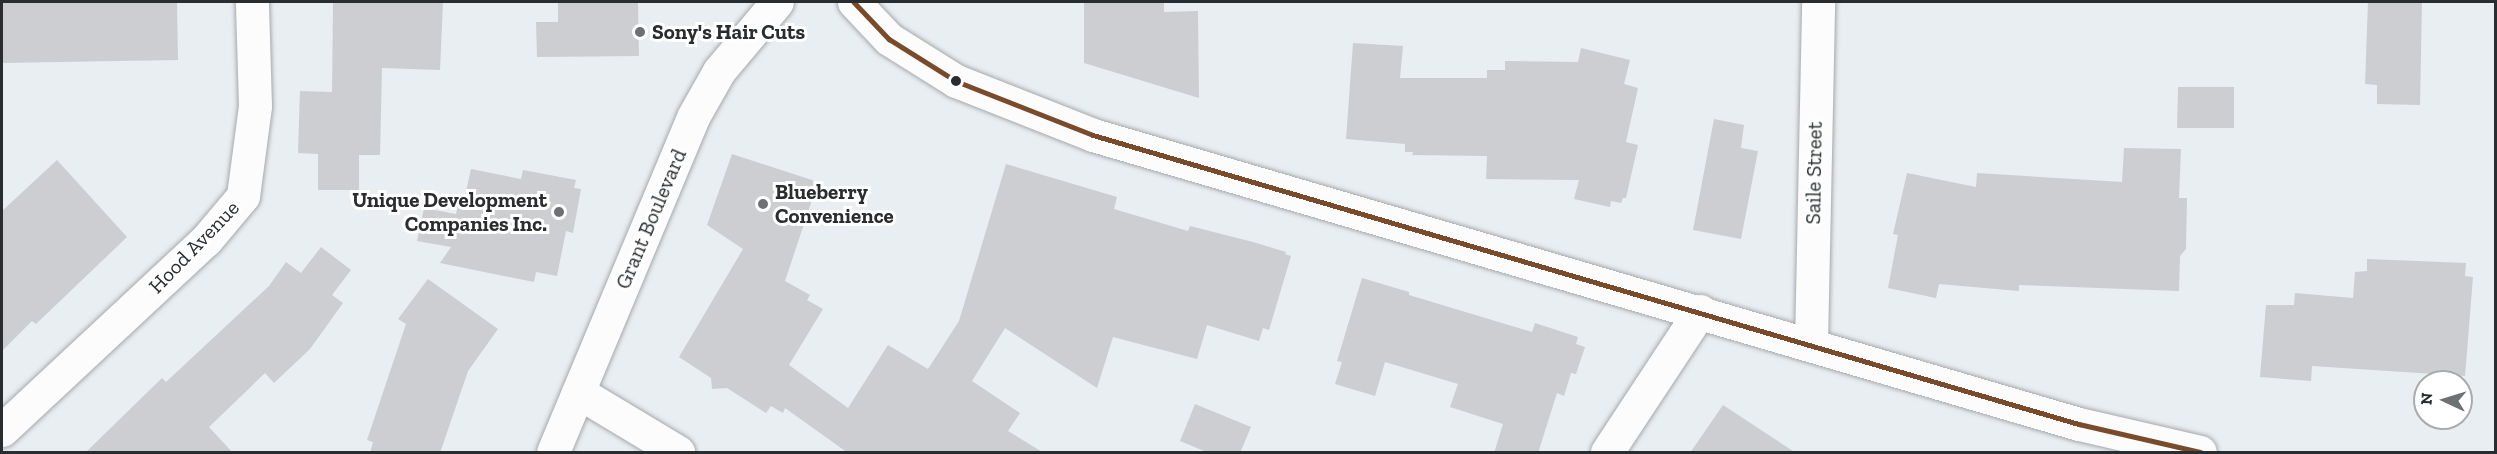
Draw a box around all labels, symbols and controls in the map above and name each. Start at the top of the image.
place label: Sony's Hair Cuts [652,19,805,45]
marker: Sony's Hair Cuts [633,25,647,39]
unlabelled marker [950,75,962,87]
street label: Saile Street [1801,121,1827,225]
street label: Grant Boulevard [610,145,692,293]
place label: Blueberry Convenience [775,179,894,229]
place label: Unique Development Companies Inc. [352,187,547,237]
street label: Hood Avenue [143,195,245,299]
marker: Blueberry Convenience [756,197,770,211]
marker: Unique Development Companies Inc. [552,205,566,219]
north arrow [2413,370,2473,430]
text: N [2417,392,2436,406]

